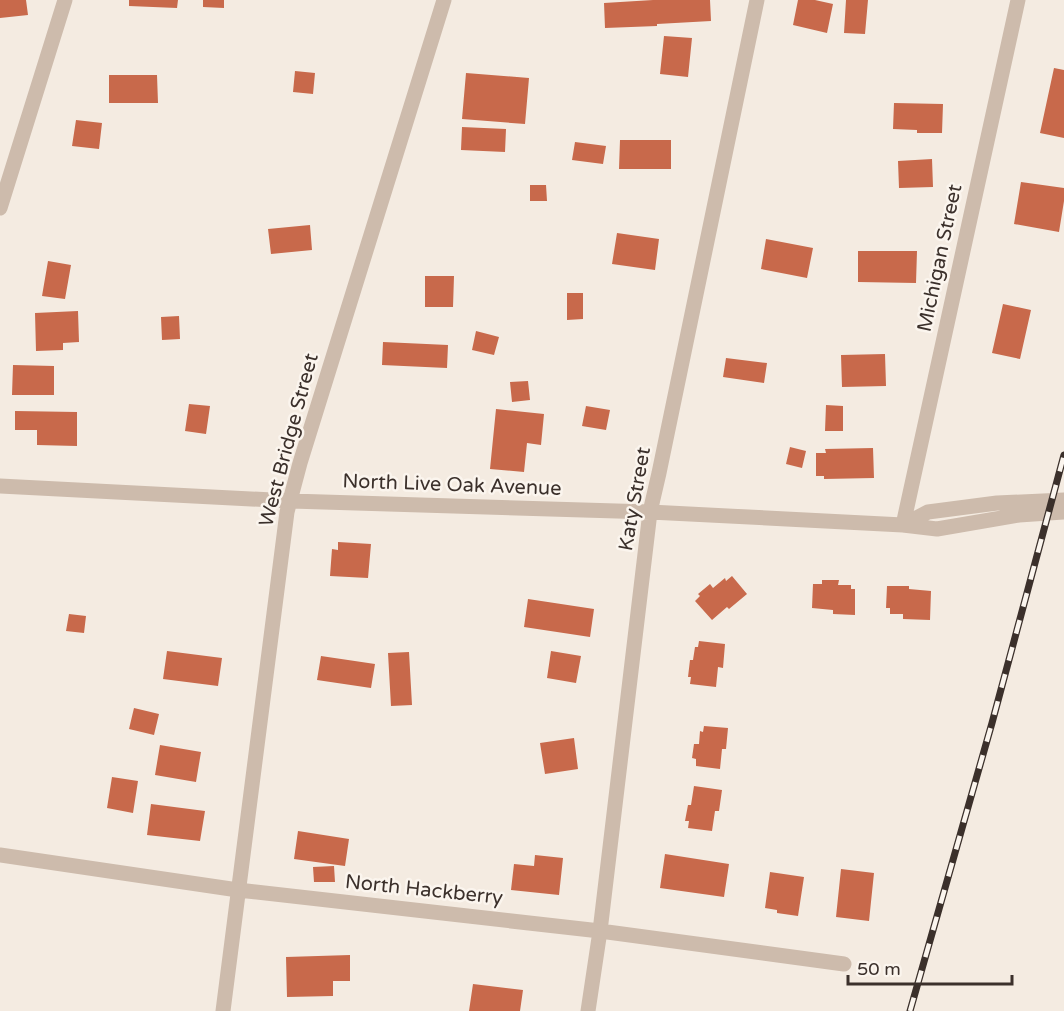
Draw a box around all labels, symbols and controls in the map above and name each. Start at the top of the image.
street label: Michigan Street [913,182,967,334]
street label: West Bridge Street [254,350,324,529]
street label: Katy Street [614,445,656,553]
street label: North Live Oak Avenue [342,469,562,501]
street label: North Hackberry [344,870,504,910]
scale bar [848,948,1012,986]
text: 50 m [857,958,901,980]

